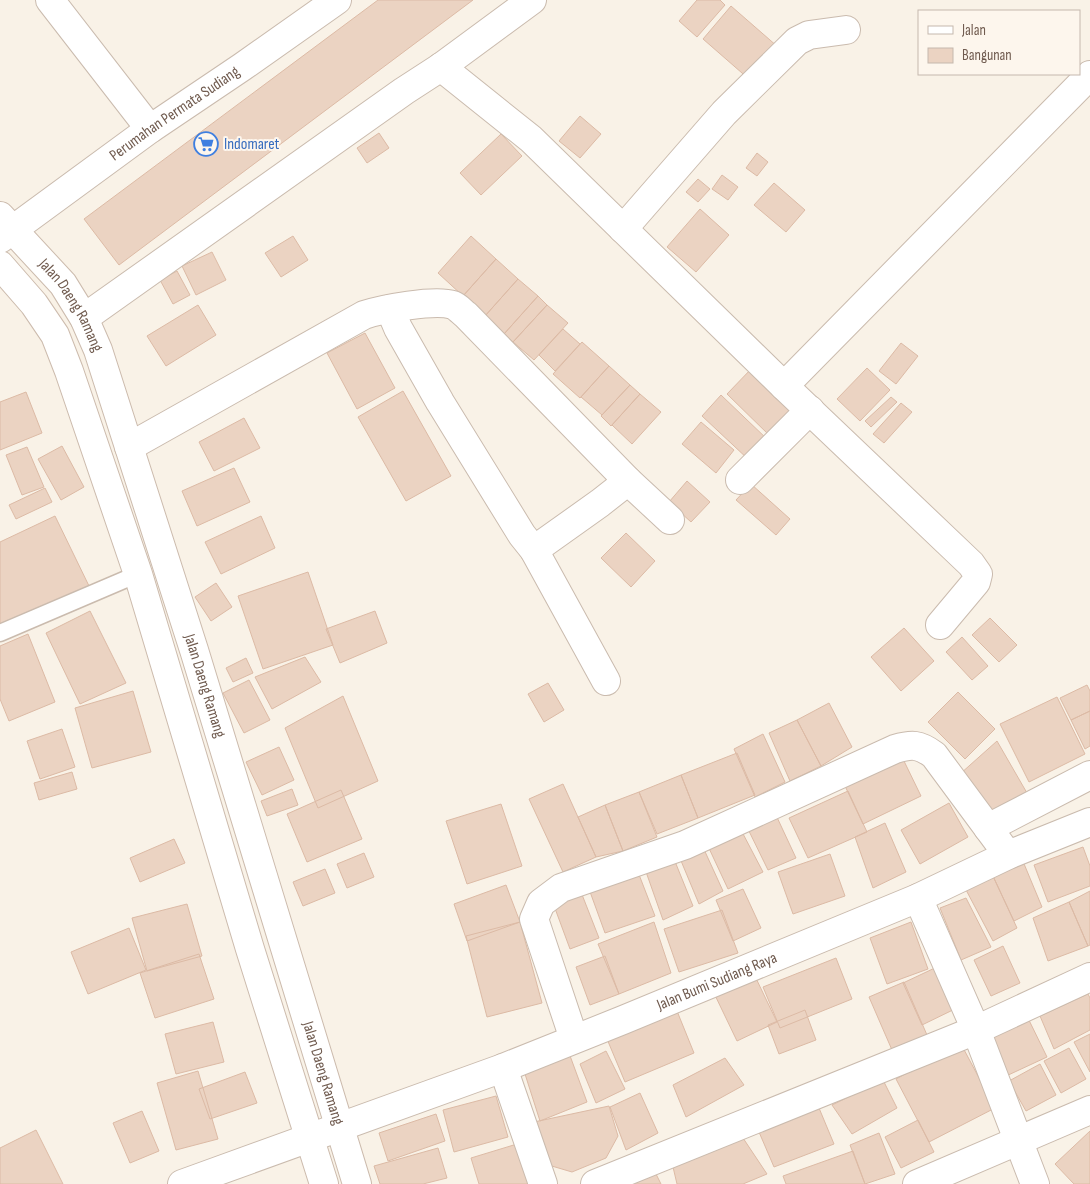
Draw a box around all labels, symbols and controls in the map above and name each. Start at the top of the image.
legend [918,10,1080,75]
text: Jalan [961,21,986,40]
text: Bangunan [962,46,1012,65]
street label: Perumahan Permata Sudiang [106,62,243,165]
supermarket icon: Indomaret [193,131,219,157]
place label: Indomaret [224,135,280,154]
street label: Jalan Daeng Ramang [34,254,107,355]
street label: Jalan Daeng Ramang [180,631,230,740]
street label: Jalan Bumi Sudiang Raya [653,948,780,1015]
street label: Jalan Daeng Ramang [298,1018,348,1127]

